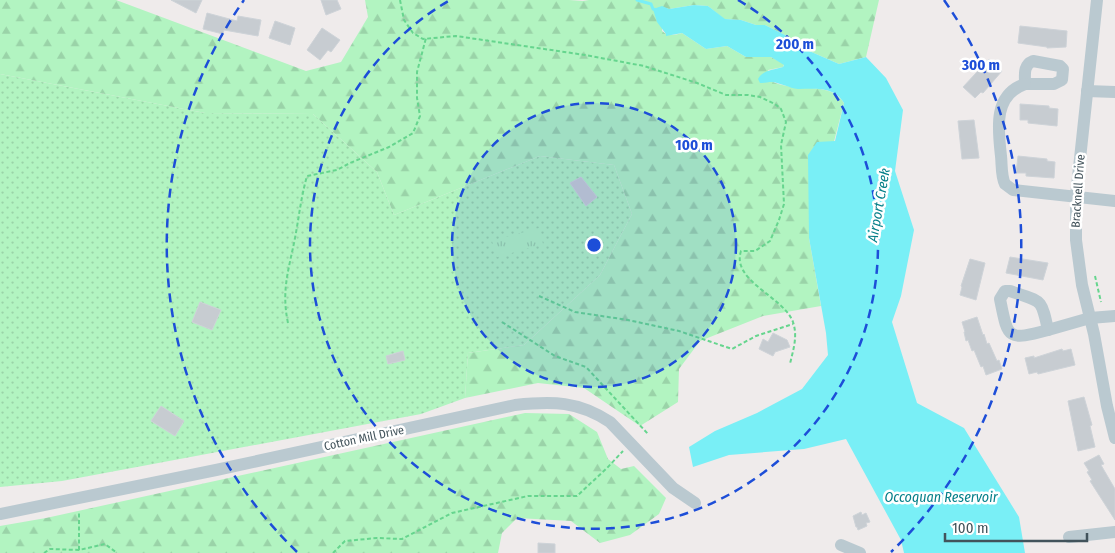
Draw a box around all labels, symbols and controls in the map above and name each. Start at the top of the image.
text: 200 m [775,35,814,53]
text: 300 m [961,56,1000,74]
text: 100 m [675,136,713,154]
street label: Bracknell Drive [1068,154,1088,228]
water label: Airport Creek [864,167,894,244]
centre of rings [585,236,603,254]
street label: Cotton Mill Drive [323,423,405,453]
water label: Occoquan Reservoir [884,489,999,506]
scale bar [945,510,1088,542]
text: 100 m [952,519,989,537]

